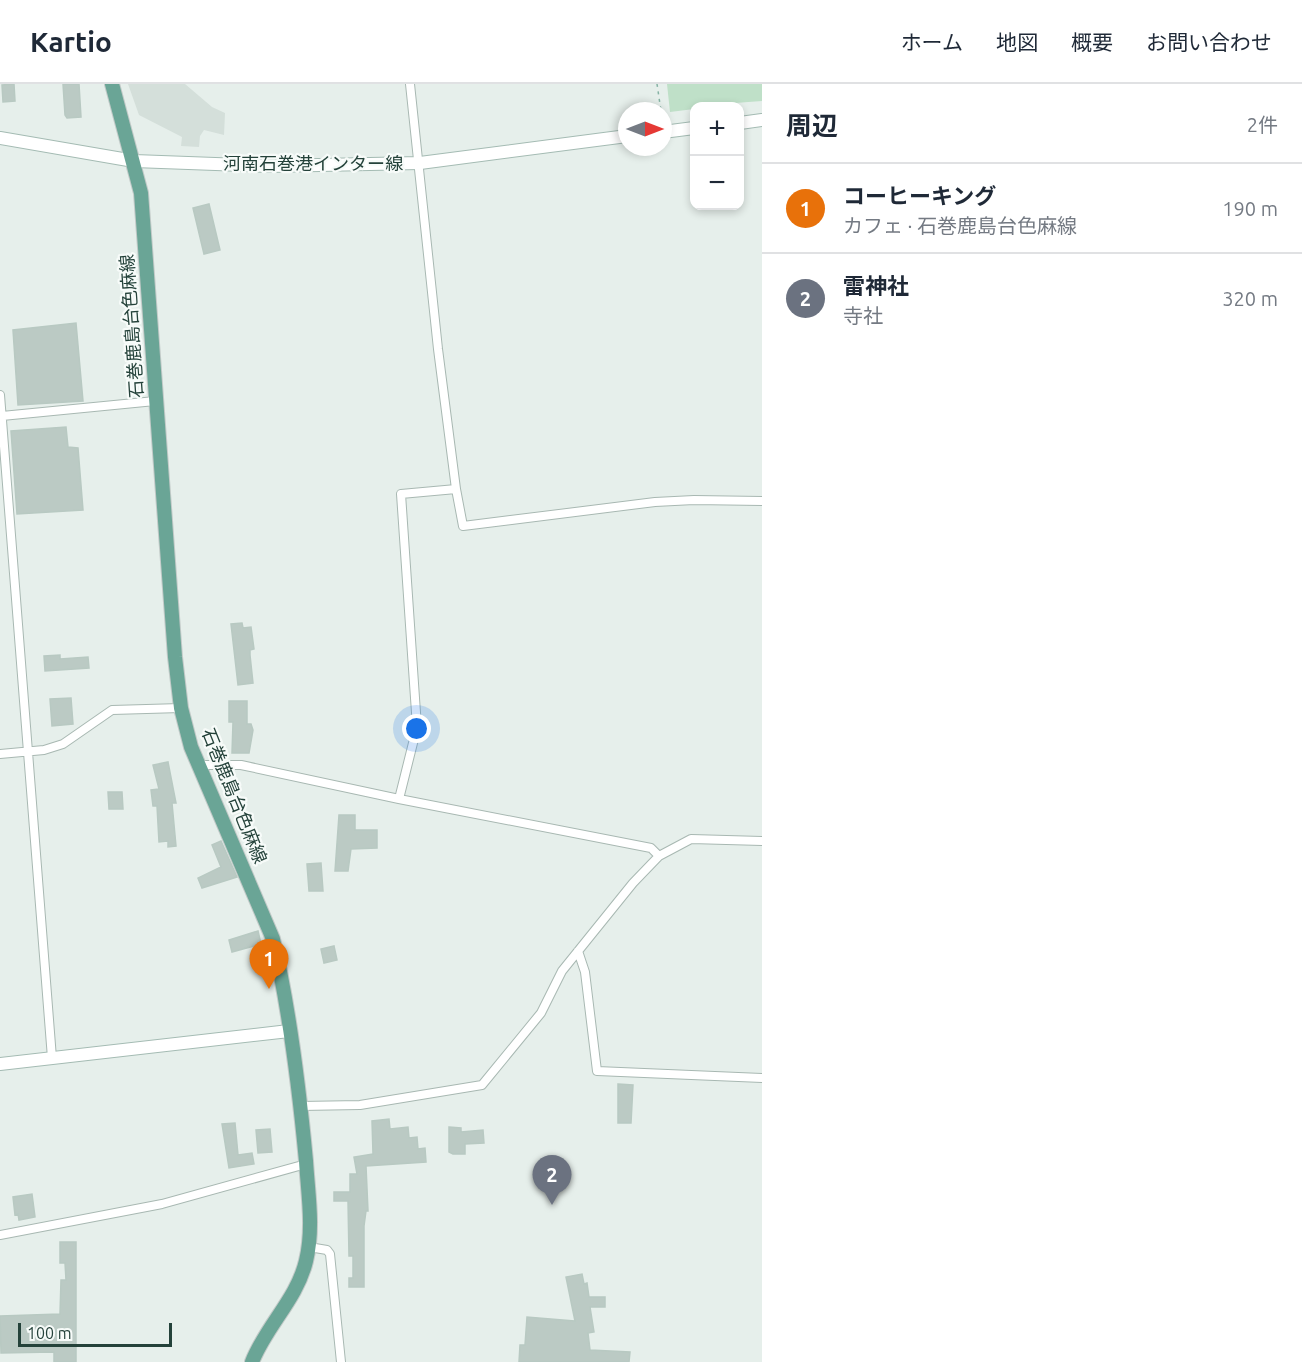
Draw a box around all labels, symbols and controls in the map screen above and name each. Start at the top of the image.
text: Kartio [30,26,112,57]
text: ホーム [901,30,963,54]
text: 地図 [996,30,1038,54]
text: 概要 [1071,30,1113,54]
text: お問い合わせ [1146,30,1272,54]
north arrow [618,102,672,156]
map controls [690,102,744,210]
button: + [690,102,744,156]
text: 周辺 [786,111,838,140]
text: 2件 [1247,113,1278,136]
street label: 河南石巻港インター線 [223,153,403,173]
button: − [690,156,744,210]
text: コーヒーキング [843,183,996,208]
text: 1 [800,197,811,220]
text: 190 m [1222,197,1278,220]
text: カフェ · 石巻鹿島台色麻線 [843,214,1077,237]
street label: 石巻鹿島台色麻線 [116,254,146,399]
text: 雷神社 [843,273,909,298]
text: 2 [800,287,811,310]
text: 320 m [1222,287,1278,310]
text: 寺社 [843,304,883,327]
your location [402,714,431,743]
street label: 石巻鹿島台色麻線 [199,725,271,866]
pin: 1 [250,940,288,989]
pin: 2 [532,1156,572,1205]
scale bar [18,1320,172,1348]
text: 100 m [27,1324,72,1342]

